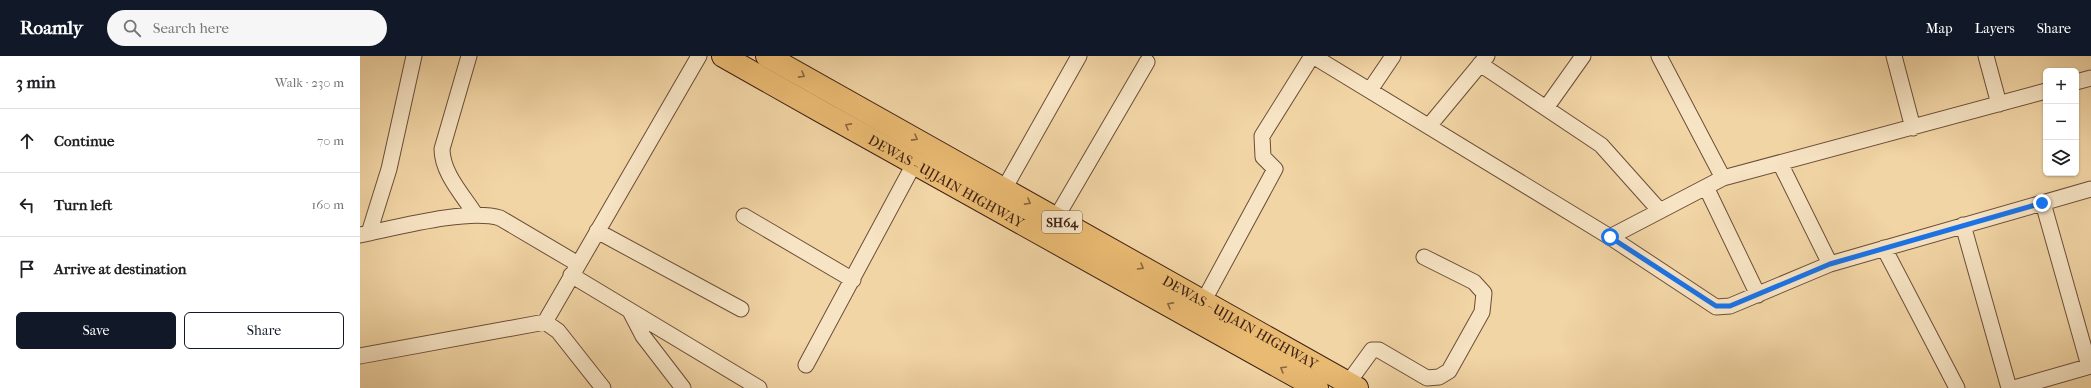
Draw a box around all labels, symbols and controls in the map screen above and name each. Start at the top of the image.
search box [107,10,387,46]
text: Roamly [20,17,83,39]
icon: search [121,17,143,39]
text: Search here [153,19,229,37]
text: Map [1926,20,1953,37]
text: Layers [1975,20,2015,37]
text: Share [2037,20,2071,37]
map controls [2043,68,2079,176]
button: + [2043,68,2079,104]
one-way arrow [798,70,805,77]
text: 3 min [16,72,56,92]
text: Walk · 230 m [275,75,344,90]
button: − [2043,104,2079,140]
one-way arrow [845,124,852,131]
icon: ahead [16,130,38,152]
text: Continue [54,132,114,150]
street label: DEWAS - UJJAIN HIGHWAY [865,132,1027,232]
text: 70 m [317,133,344,148]
one-way arrow [911,134,918,141]
button: layers [2043,140,2079,176]
icon: left [16,194,38,216]
route end [2033,194,2051,212]
text: Turn left [54,196,112,214]
text: 160 m [312,197,344,212]
one-way arrow [1024,198,1031,205]
road number: SH64 [1042,211,1082,233]
route start [1601,228,1619,246]
icon: arrive [16,258,38,280]
text: Arrive at destination [54,260,186,278]
one-way arrow [1137,262,1144,269]
street label: DEWAS - UJJAIN HIGHWAY [1159,272,1321,373]
one-way arrow [1166,302,1174,309]
button: Save [16,312,176,349]
button: Share [184,312,344,349]
one-way arrow [1280,366,1287,373]

